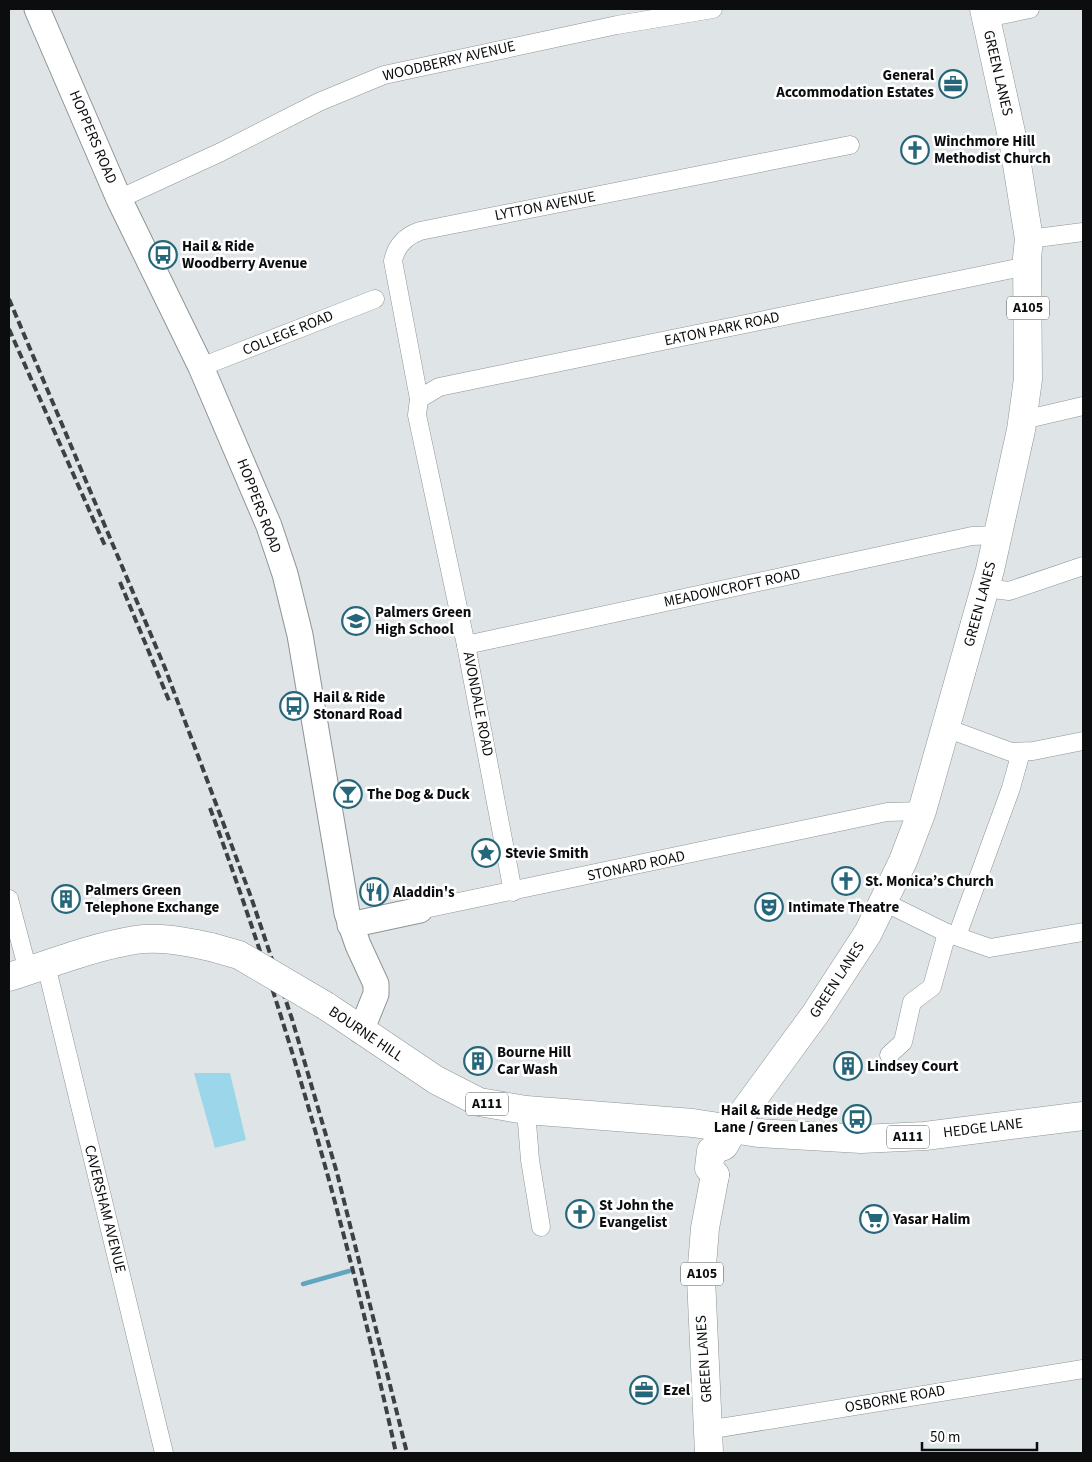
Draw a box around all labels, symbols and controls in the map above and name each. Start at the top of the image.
street label: GREEN LANES [978,28,1018,118]
street label: WOODBERRY AVENUE [381,35,518,86]
place label: General Accommodation Estates [775,65,935,103]
office icon: General Accommodation Estates [938,69,968,99]
street label: HOPPERS ROAD [64,87,122,187]
place label: Winchmore Hill Methodist Church [934,131,1051,169]
church icon: Winchmore Hill Methodist Church [900,135,930,165]
street label: LYTTON AVENUE [493,186,597,226]
place label: Hail & Ride Woodberry Avenue [182,236,308,274]
bus stop icon: Hail & Ride Woodberry Avenue [148,240,178,270]
road number: A105 [1007,296,1049,320]
street label: COLLEGE ROAD [239,305,337,361]
street label: EATON PARK ROAD [662,307,782,351]
street label: HOPPERS ROAD [231,456,287,556]
street label: GREEN LANES [959,559,1001,649]
street label: MEADOWCROFT ROAD [662,563,802,613]
place label: Palmers Green High School [375,602,471,640]
school or university icon: Palmers Green High School [341,606,371,636]
street label: AVONDALE ROAD [458,650,498,758]
place label: Hail & Ride Stonard Road [313,687,402,725]
bus stop icon: Hail & Ride Stonard Road [279,691,309,721]
bar icon: The Dog & Duck [333,779,363,809]
place label: The Dog & Duck [367,784,471,805]
place icon: Stevie Smith [471,838,501,868]
place label: Stevie Smith [505,843,588,864]
street label: STONARD ROAD [585,845,687,887]
church icon: St. Monica’s Church [831,866,861,896]
place label: St. Monica’s Church [865,871,994,892]
restaurant icon: Aladdin's [359,877,389,907]
place label: Palmers Green Telephone Exchange [85,880,220,918]
place label: Aladdin's [392,882,455,903]
building icon: Palmers Green Telephone Exchange [51,884,81,914]
theatre icon: Intimate Theatre [754,892,784,922]
place label: Intimate Theatre [788,897,899,918]
street label: GREEN LANES [804,938,870,1022]
street label: BOURNE HILL [325,1001,407,1067]
place label: Bourne Hill Car Wash [497,1042,572,1080]
building icon: Bourne Hill Car Wash [463,1046,493,1076]
building icon: Lindsey Court [833,1051,863,1081]
place label: Lindsey Court [867,1056,959,1077]
road number: A111 [466,1092,508,1116]
place label: Hail & Ride Hedge Lane / Green Lanes [714,1100,838,1138]
bus stop icon: Hail & Ride Hedge Lane / Green Lanes [842,1104,872,1134]
street label: HEDGE LANE [942,1113,1024,1143]
road number: A111 [887,1126,929,1148]
street label: CAVERSHAM AVENUE [79,1143,131,1275]
place label: St John the Evangelist [599,1195,674,1233]
church icon: St John the Evangelist [565,1199,595,1229]
supermarket icon: Yasar Halim [859,1204,889,1234]
place label: Yasar Halim [892,1209,970,1230]
road number: A105 [681,1262,723,1286]
street label: GREEN LANES [690,1315,718,1403]
office icon: Ezel [629,1375,659,1405]
place label: Ezel [663,1380,691,1401]
street label: OSBORNE ROAD [843,1380,947,1418]
scale bar [922,1420,1037,1452]
text: 50 m [930,1427,960,1448]

